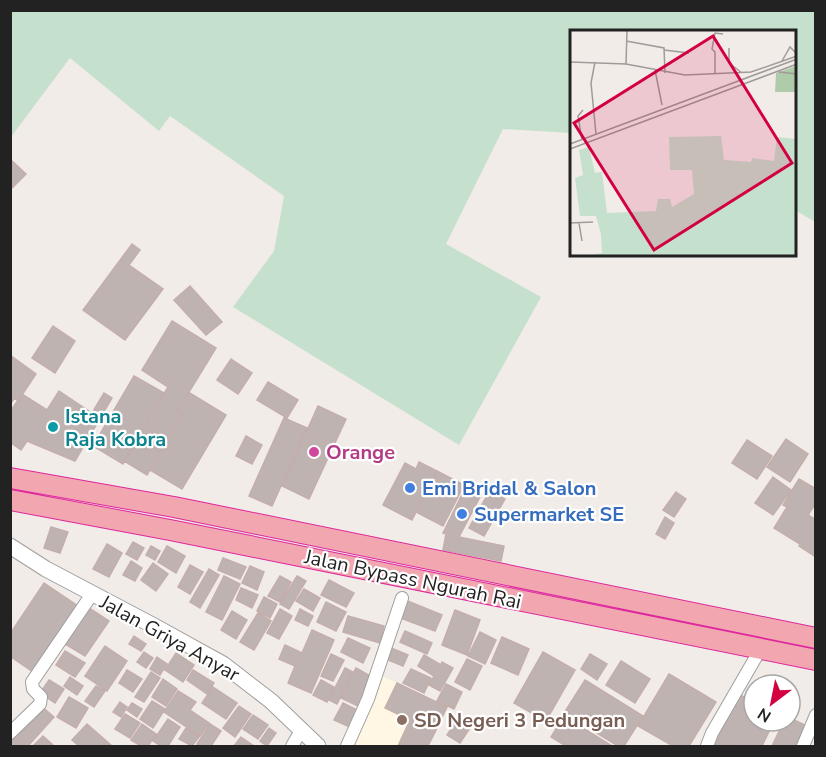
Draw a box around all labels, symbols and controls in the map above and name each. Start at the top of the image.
inset map [570,30,796,256]
place label: Istana Raja Kobra [65,403,166,453]
marker: Istana Raja Kobra [46,420,60,434]
place label: Orange [326,439,395,466]
marker: Orange [307,445,321,459]
place label: Emi Bridal & Salon [422,475,596,502]
marker: Emi Bridal & Salon [403,481,417,495]
place label: Supermarket SE [474,501,624,528]
marker: Supermarket SE [455,507,469,521]
street label: Jalan Bypass Ngurah Rai [301,543,524,616]
street label: Jalan Griya Anyar [94,588,244,688]
north arrow [742,673,802,733]
text: N [754,702,775,727]
place label: SD Negeri 3 Pedungan [414,707,625,734]
marker: SD Negeri 3 Pedungan [395,713,409,727]

